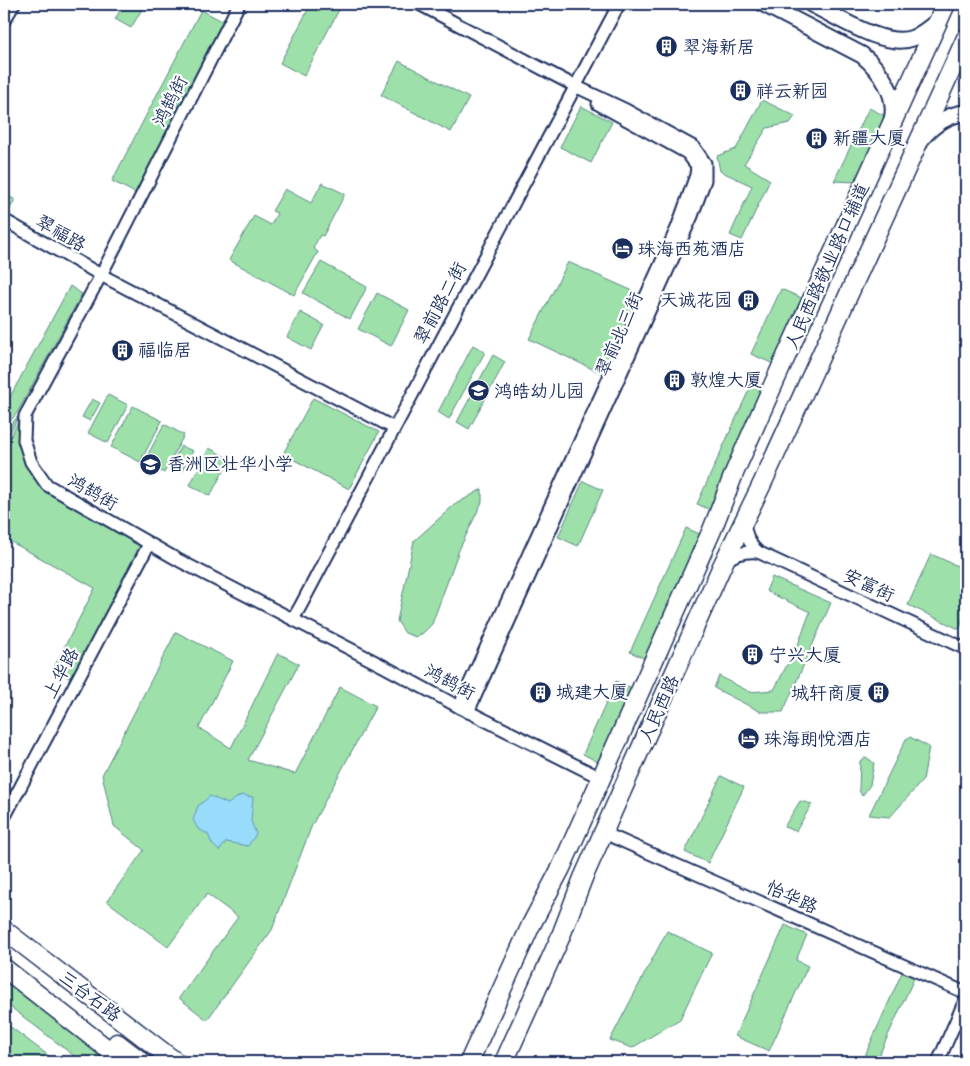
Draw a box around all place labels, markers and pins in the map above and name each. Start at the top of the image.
building icon: 翠海新居 [655,35,679,59]
place label: 翠海新居 [683,35,755,60]
building icon: 祥云新园 [728,79,752,103]
place label: 祥云新园 [756,79,828,104]
building icon: 新疆大厦 [805,126,829,150]
place label: 新疆大厦 [833,126,905,151]
hotel icon: 珠海西苑酒店 [610,237,634,261]
place label: 珠海西苑酒店 [638,237,746,262]
place label: 天诚花园 [660,288,732,313]
building icon: 天诚花园 [736,288,760,312]
building icon: 福临居 [110,338,134,362]
place label: 福临居 [138,338,192,363]
building icon: 敦煌大厦 [662,368,686,392]
place label: 敦煌大厦 [690,368,762,393]
school or university icon: 鸿皓幼儿园 [466,379,490,403]
place label: 鸿皓幼儿园 [494,379,584,404]
school or university icon: 香洲区壮华小学 [139,452,163,476]
place label: 香洲区壮华小学 [167,452,293,477]
building icon: 宁兴大厦 [741,643,765,667]
place label: 宁兴大厦 [769,643,841,668]
building icon: 城建大厦 [528,680,552,704]
place label: 城建大厦 [556,680,628,705]
place label: 城轩商厦 [791,681,863,706]
building icon: 城轩商厦 [867,681,891,705]
hotel icon: 珠海朗悦酒店 [736,727,760,751]
place label: 珠海朗悦酒店 [764,727,872,752]

